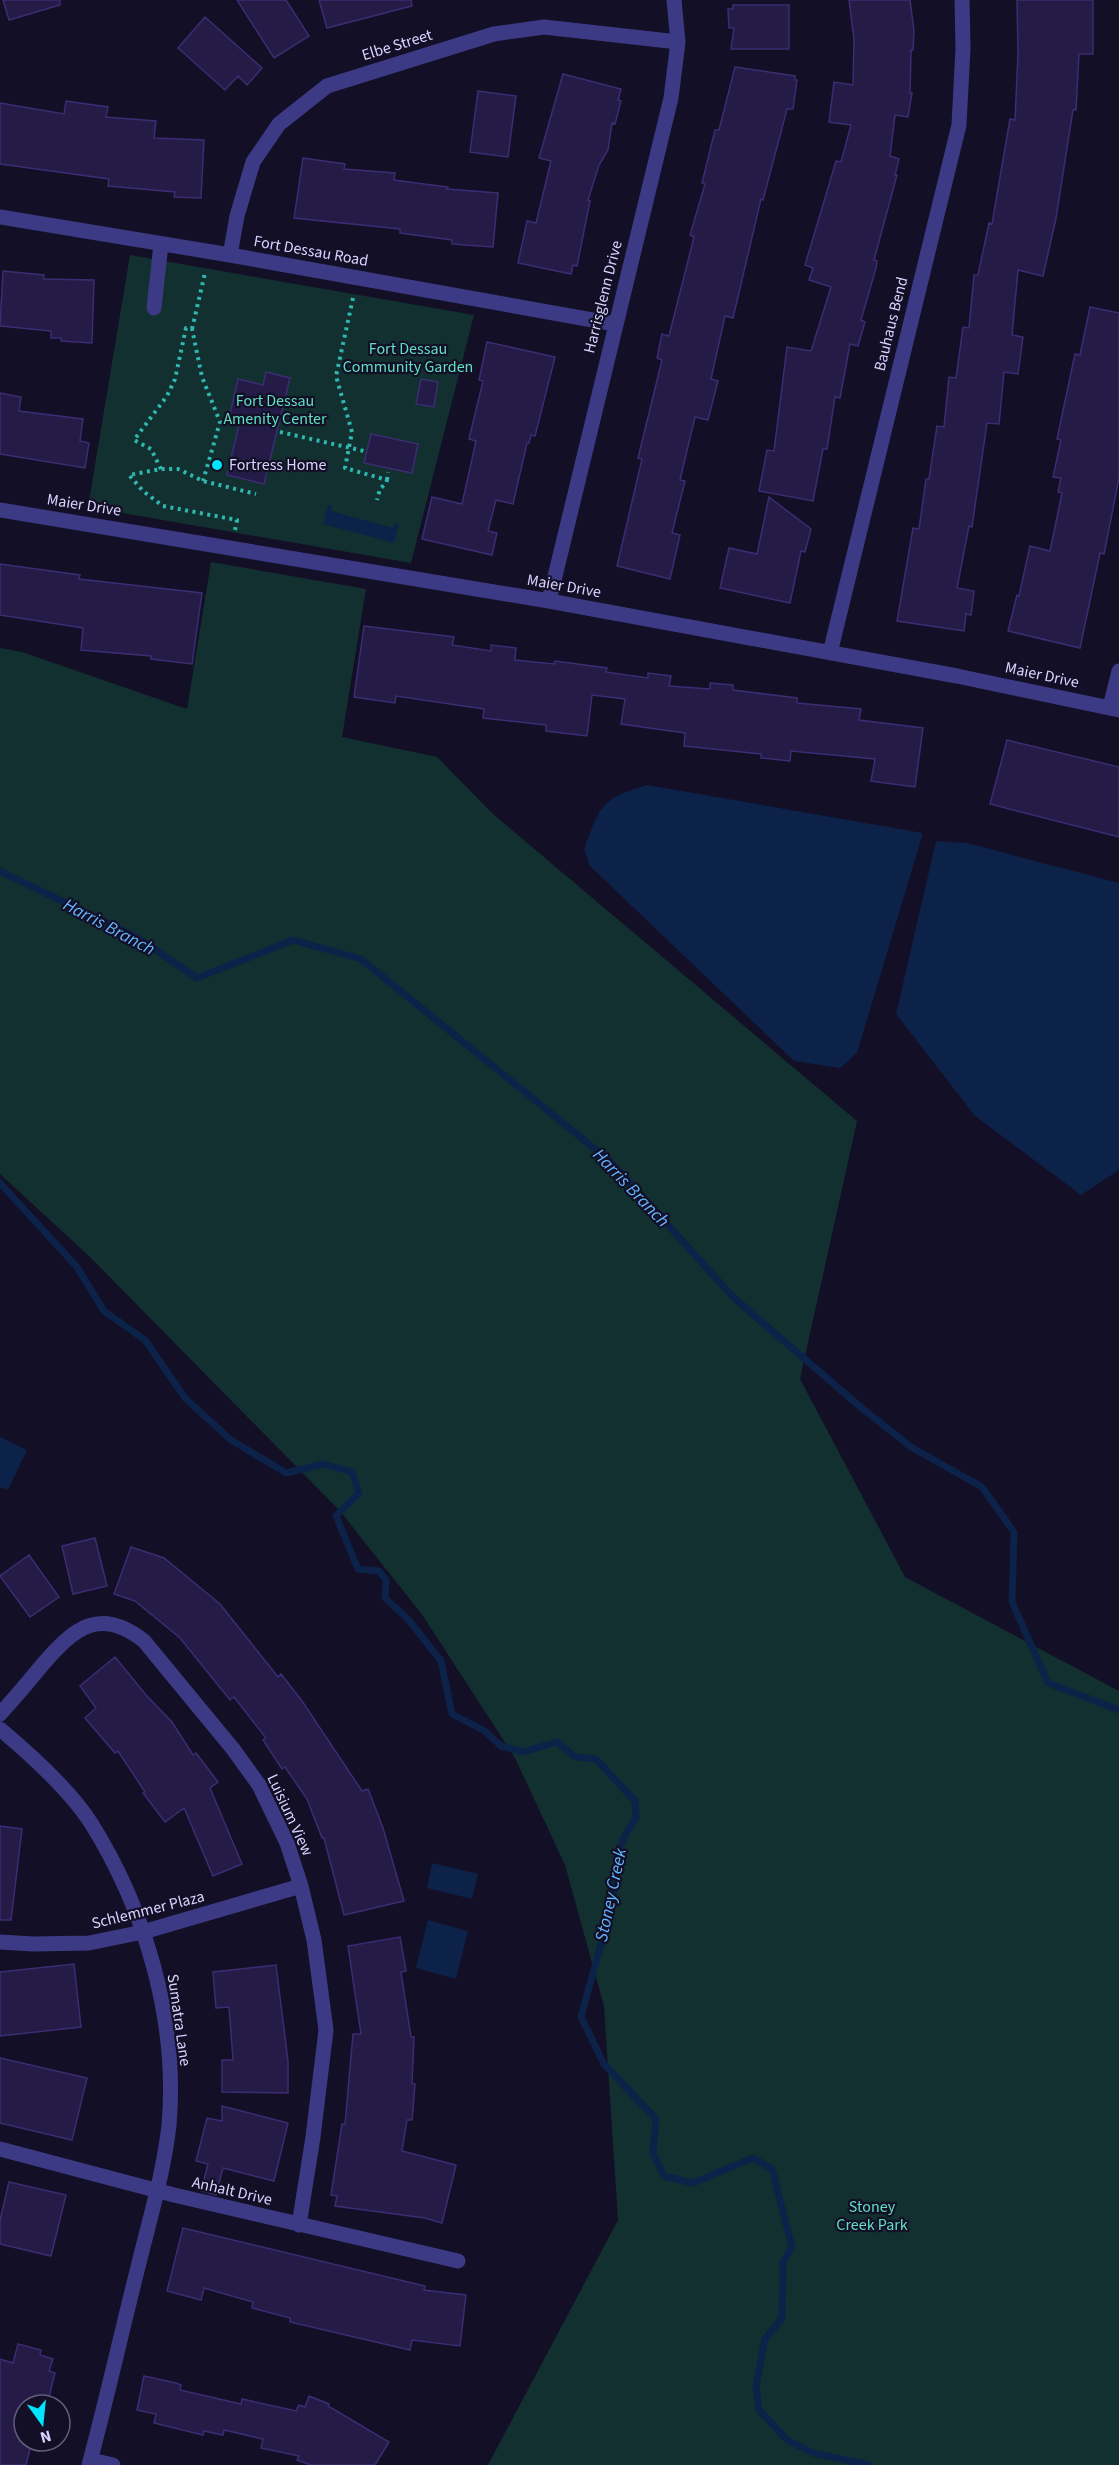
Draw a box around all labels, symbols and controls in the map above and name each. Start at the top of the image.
street label: Elbe Street [359,24,435,66]
street label: Fort Dessau Road [252,230,370,272]
street label: Harrisglenn Drive [578,238,628,356]
street label: Bauhaus Bend [869,275,913,373]
park label: Fort Dessau Community Garden [343,338,473,378]
park label: Fort Dessau Amenity Center [223,390,327,430]
place label: Fortress Home [229,454,327,476]
marker: Fortress Home [210,458,224,472]
street label: Maier Drive [45,488,123,522]
street label: Maier Drive [525,569,603,603]
street label: Maier Drive [1003,656,1081,694]
water label: Harris Branch [59,892,159,962]
water label: Harris Branch [587,1143,675,1233]
street label: Luisium View [261,1771,319,1860]
water label: Stoney Creek [589,1845,633,1944]
street label: Schlemmer Plaza [89,1885,207,1935]
street label: Sumatra Lane [162,1973,196,2068]
street label: Anhalt Drive [190,2171,274,2211]
park label: Stoney Creek Park [836,2196,908,2236]
north arrow [12,2393,72,2453]
text: N [38,2425,54,2449]

